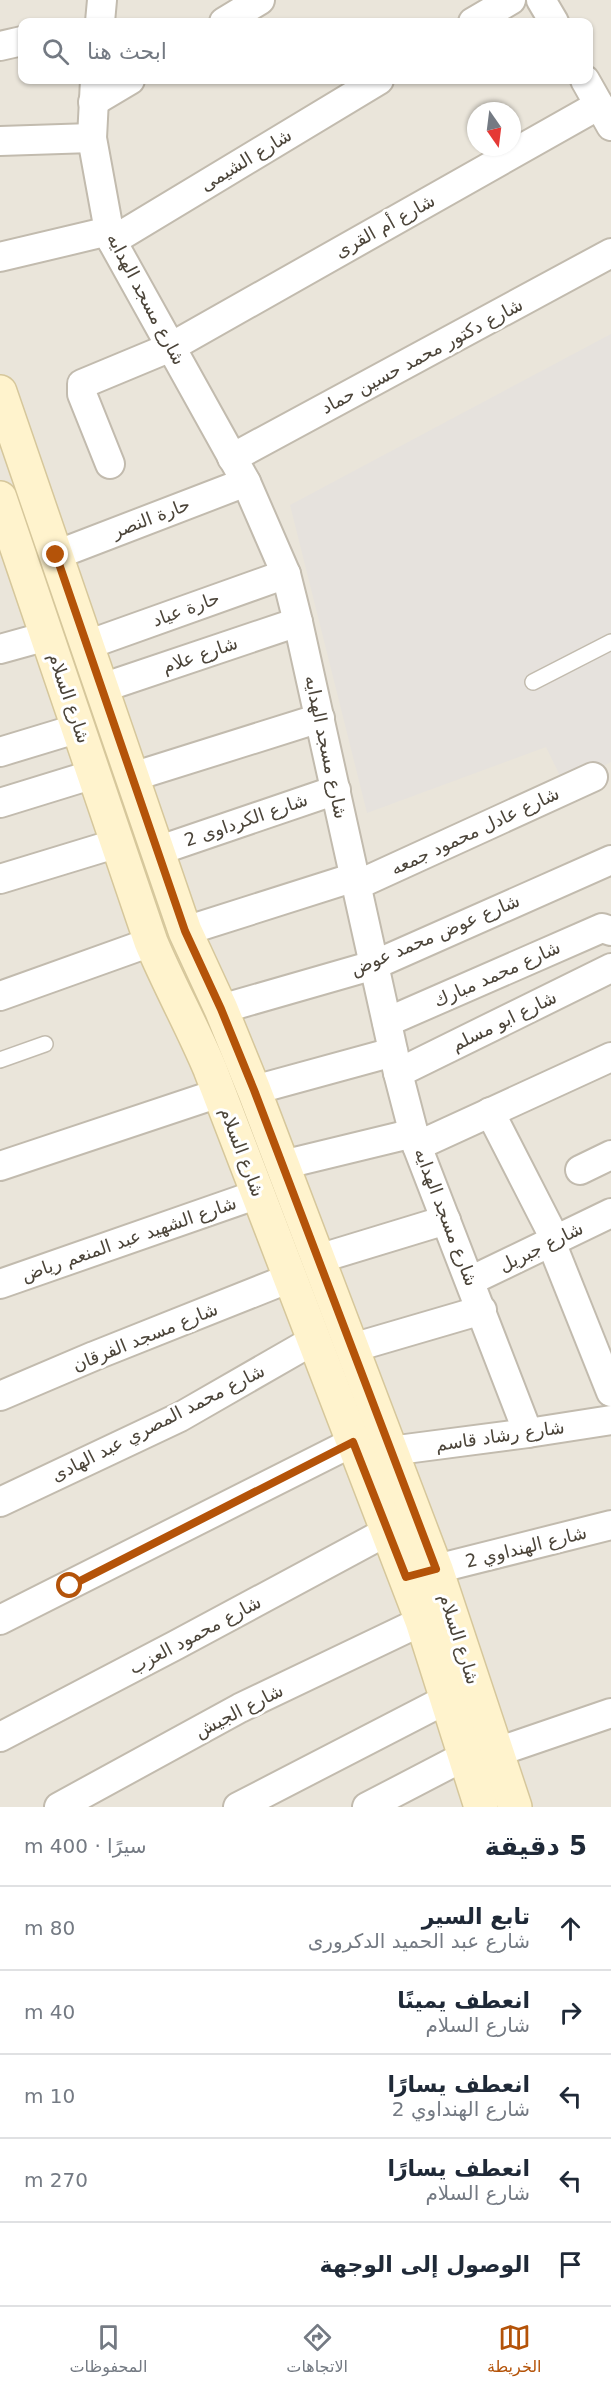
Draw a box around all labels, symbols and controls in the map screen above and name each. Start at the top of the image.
search box [18,18,593,84]
icon: search [39,35,72,68]
text: ابحث هنا [87,39,167,64]
north arrow [467,102,521,156]
street label: شارع الشيمى [196,124,296,196]
street label: شارع أم القرى [331,189,439,263]
street label: شارع مسجد الهدايه [102,229,190,369]
street label: شارع دكتور محمد حسين حماد [317,293,527,419]
street label: حارة النصر [108,493,193,543]
route end [42,541,68,567]
street label: حارة عياد [149,587,222,630]
street label: شارع علام [159,632,241,678]
street label: شارع السلام [43,650,95,746]
street label: شارع مسجد الهدايه [300,673,352,821]
street label: شارع عادل محمود جمعه [387,782,563,880]
street label: شارع الكرداوى 2 [181,789,311,851]
street label: شارع عوض محمد عوض [347,889,523,981]
street label: شارع محمد مبارك [430,936,564,1012]
street label: شارع ابو مسلم [448,986,560,1056]
street label: شارع السلام [215,1104,269,1200]
street label: شارع مسجد الهدايه [410,1145,482,1289]
street label: شارع الشهيد عبد المنعم رياض [18,1192,240,1286]
street label: شارع جبريل [495,1217,587,1277]
street label: شارع مسجد الفرقان [69,1298,221,1376]
street label: شارع محمد المصري عبد الهادى [48,1360,268,1486]
street label: شارع رشاد قاسم [434,1416,566,1456]
street label: شارع الهنداوي 2 [463,1521,589,1573]
route start [56,1572,82,1598]
street label: شارع محمود العزب [125,1591,265,1679]
street label: شارع السلام [434,1591,484,1687]
street label: شارع الجيش [191,1679,287,1743]
text: 5 دقيقة [484,1831,587,1861]
text: سيرًا · 400 m [24,1834,147,1858]
text: تابع السير [422,1904,530,1929]
icon: ahead [554,1912,587,1945]
text: 80 m [24,1916,75,1940]
text: شارع عبد الحميد الدكرورى [308,1929,530,1953]
text: انعطف يمينًا [397,1988,530,2013]
icon: right [554,1996,587,2029]
text: 40 m [24,2000,75,2024]
text: شارع السلام [425,2013,530,2037]
text: انعطف يسارًا [387,2072,530,2097]
icon: left [554,2080,587,2113]
text: 10 m [24,2084,75,2108]
text: شارع الهنداوي 2 [392,2097,530,2121]
text: انعطف يسارًا [387,2156,530,2181]
icon: left [554,2164,587,2197]
text: 270 m [24,2168,88,2192]
text: شارع السلام [425,2181,530,2205]
icon: arrive [554,2248,587,2281]
text: الوصول إلى الوجهة [320,2252,530,2277]
tab: المحفوظات [69,2321,147,2376]
tab: الاتجاهات [286,2321,348,2376]
tab: الخريطة [487,2321,542,2376]

